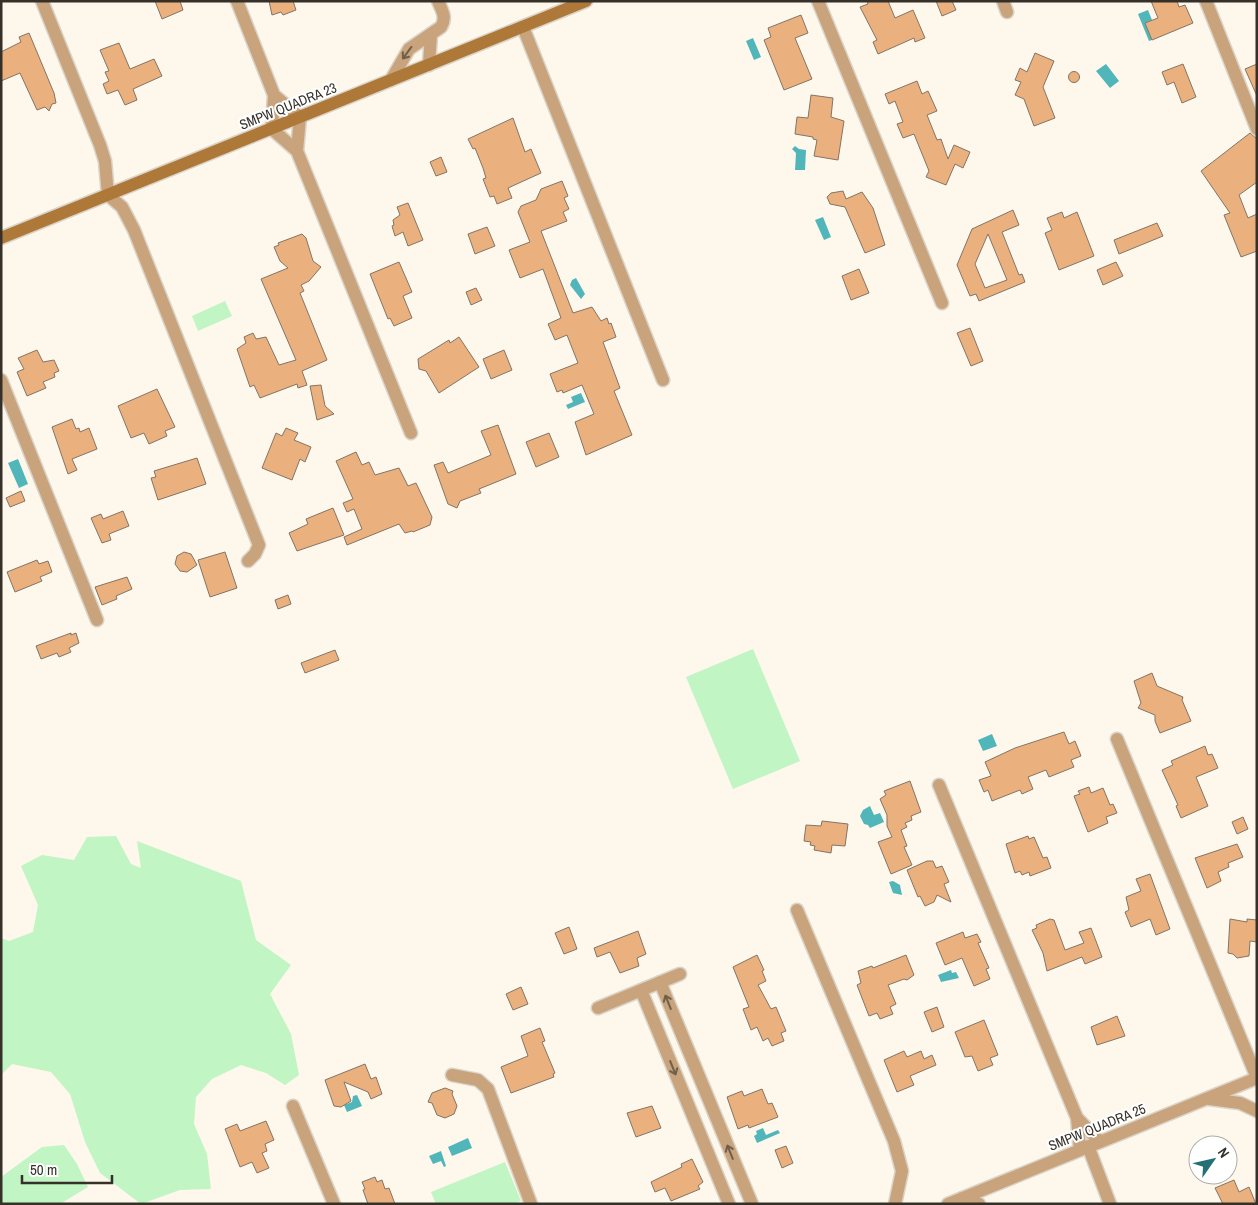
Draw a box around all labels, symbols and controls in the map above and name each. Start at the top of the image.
one-way arrow [402,46,412,60]
street label: SMPW QUADRA 23 [237,78,339,134]
one-way arrow [663,994,672,1009]
one-way arrow [668,1060,678,1075]
street label: SMPW QUADRA 25 [1046,1099,1148,1155]
north arrow [1188,1135,1238,1185]
text: N [1214,1144,1234,1161]
one-way arrow [725,1145,735,1160]
scale bar [22,1152,112,1184]
text: 50 m [30,1159,57,1180]

